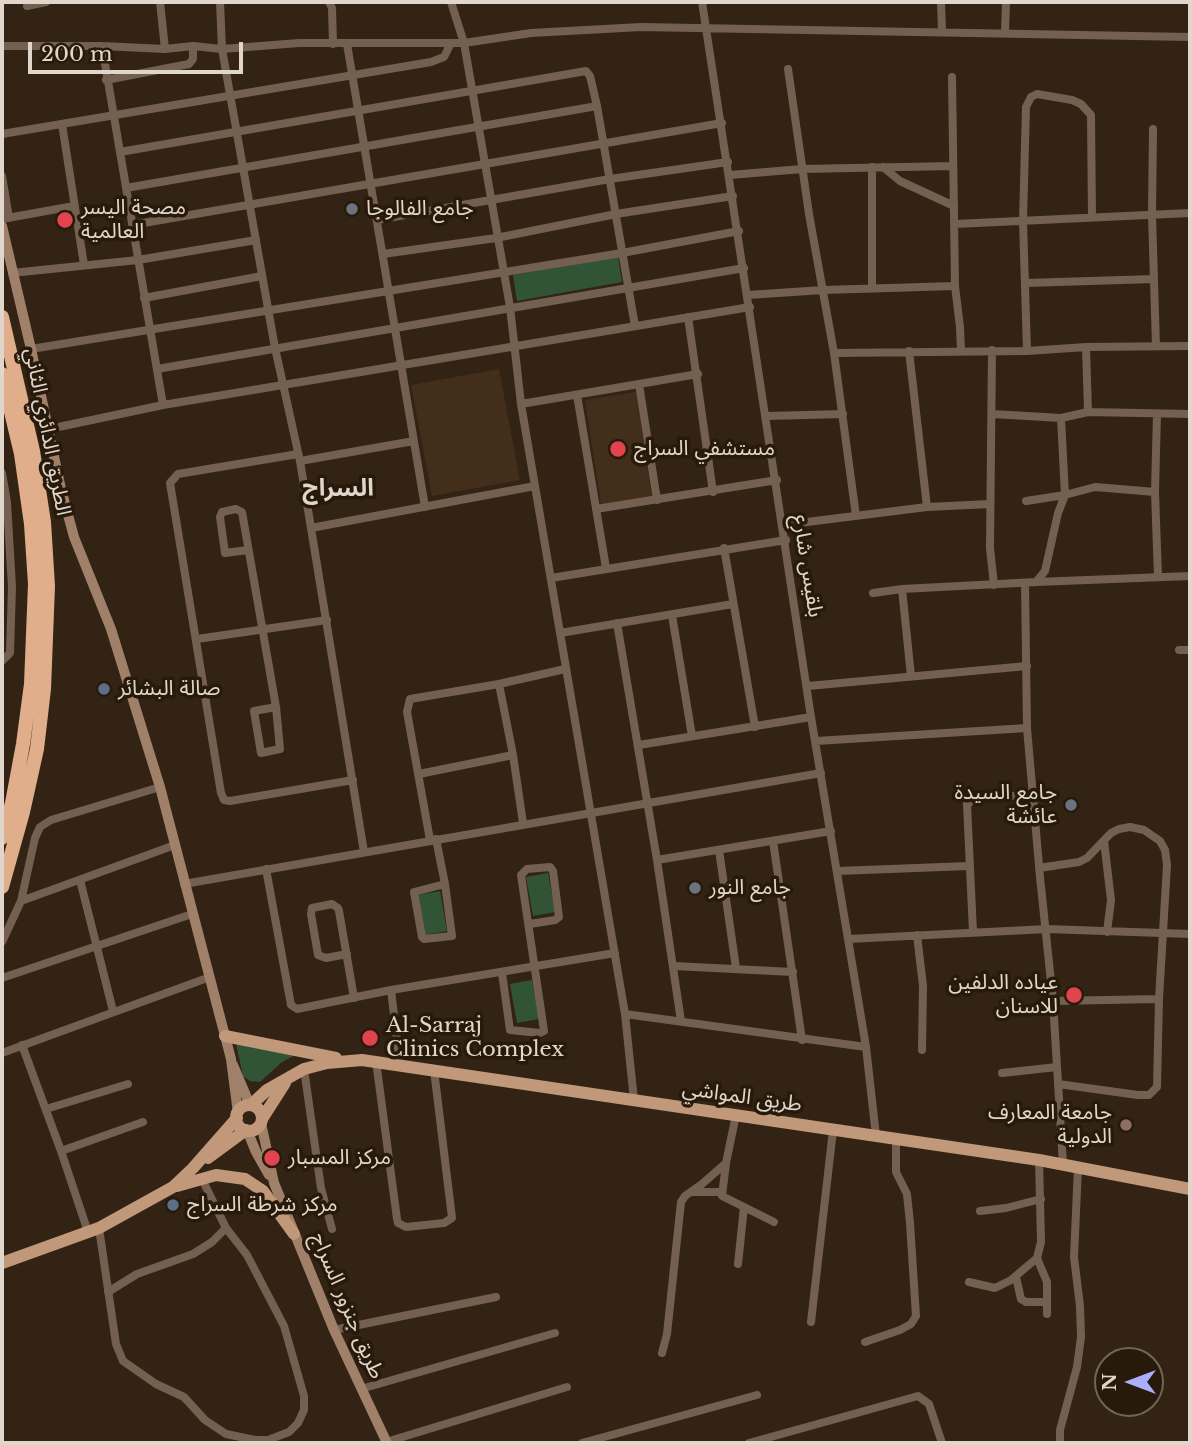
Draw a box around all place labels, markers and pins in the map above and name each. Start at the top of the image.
place label: مصحة اليسر العالمية [81,195,186,245]
place label: جامع الفالوجا [366,196,473,222]
marker: جامع الفالوجا [344,201,360,217]
marker: مصحة اليسر العالمية [55,210,75,230]
place label: مستشفي السراج [634,436,775,462]
marker: مستشفي السراج [608,439,628,459]
place label: صالة البشائر [118,676,220,702]
marker: صالة البشائر [96,681,112,697]
place label: جامع السيدة عائشة [954,780,1057,830]
marker: جامع السيدة عائشة [1063,797,1079,813]
place label: جامع النور [709,875,791,901]
marker: جامع النور [687,880,703,896]
place label: عياده الدلفين للاسنان [948,970,1058,1020]
marker: عياده الدلفين للاسنان [1064,985,1084,1005]
place label: Al-Sarraj Clinics Complex [386,1013,564,1063]
marker: Al-Sarraj Clinics Complex [360,1028,380,1048]
place label: جامعة المعارف الدولية [988,1100,1112,1150]
marker: جامعة المعارف الدولية [1118,1117,1134,1133]
place label: مركز المسبار [288,1145,391,1171]
marker: مركز المسبار [262,1148,282,1168]
place label: مركز شرطة السراج [187,1192,338,1218]
marker: مركز شرطة السراج [165,1197,181,1213]

